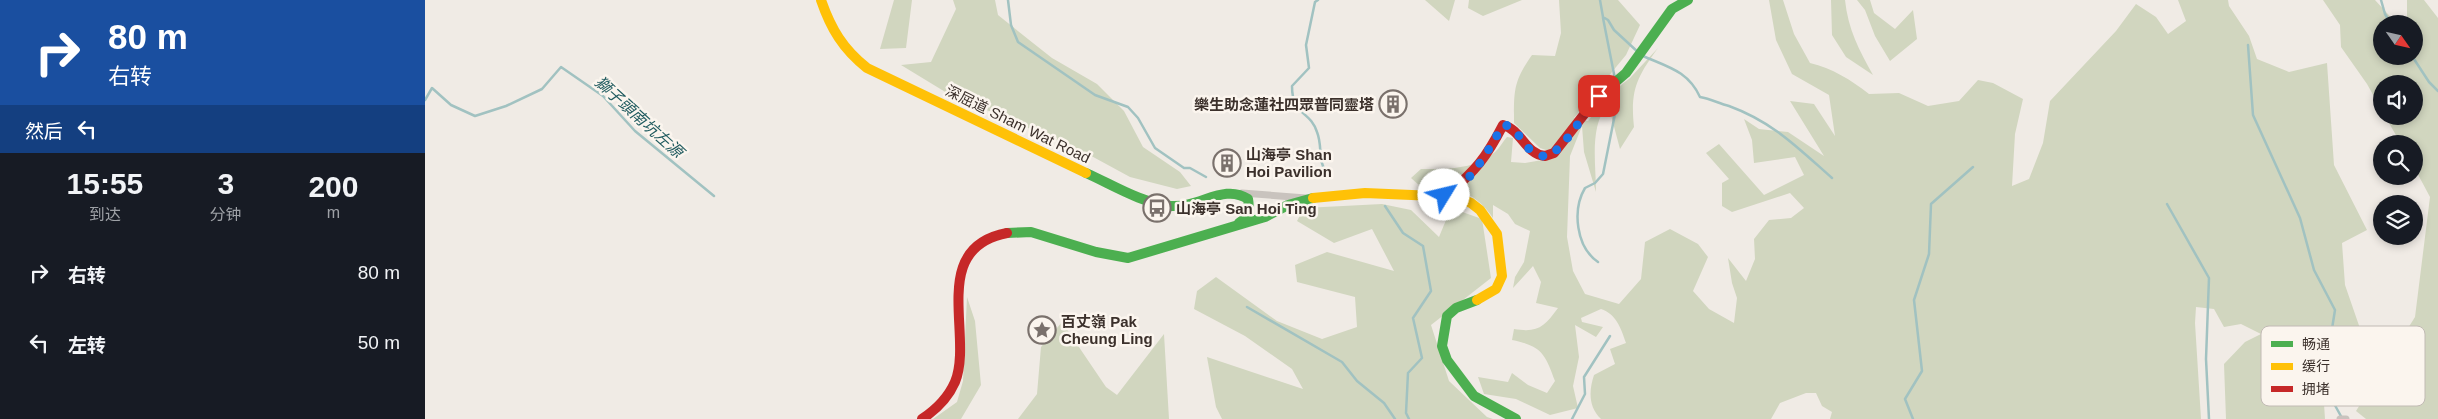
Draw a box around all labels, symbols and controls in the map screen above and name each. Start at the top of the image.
north arrow [2373,15,2423,65]
map controls [2373,15,2423,245]
text: 80 m [108,17,188,56]
icon: right [25,20,90,85]
text: 右转 [108,64,152,89]
water label: 獅子頭南坑左源 [592,73,689,163]
pin [1578,75,1620,117]
button: sound [2373,75,2423,125]
street label: 深屈道 Sham Wat Road [943,82,1093,166]
icon: arrive [1585,82,1613,110]
building icon: 樂生助念蓮社四眾普同靈塔 [1378,89,1408,119]
place label: 樂生助念蓮社四眾普同靈塔 [1194,96,1374,113]
icon: left [73,115,101,143]
text: 然后 [25,121,63,142]
button: search [2373,135,2423,185]
place label: 山海亭 Shan Hoi Pavilion [1246,146,1332,180]
building icon: 山海亭 Shan Hoi Pavilion [1212,148,1242,178]
text: 15:55 [67,167,143,200]
text: 3 [217,167,234,200]
position arrow [1417,168,1469,220]
text: 200 [308,170,358,203]
bus stop icon: 山海亭 San Hoi Ting [1142,193,1172,223]
button: layers [2373,195,2423,245]
place label: 山海亭 San Hoi Ting [1176,200,1317,217]
text: m [327,204,340,221]
text: 到达 [89,206,121,223]
text: 分钟 [210,206,242,223]
icon: right [25,259,53,287]
text: 80 m [358,262,400,283]
text: 右转 [68,265,106,286]
place label: 百丈嶺 Pak Cheung Ling [1061,313,1153,347]
place icon: 百丈嶺 Pak Cheung Ling [1027,315,1057,345]
legend [2261,326,2425,406]
icon: left [25,329,53,357]
text: 50 m [358,332,400,353]
text: 左转 [68,335,106,356]
text: 畅通 [2302,336,2330,352]
text: 缓行 [2302,358,2330,374]
text: 拥堵 [2302,381,2330,397]

